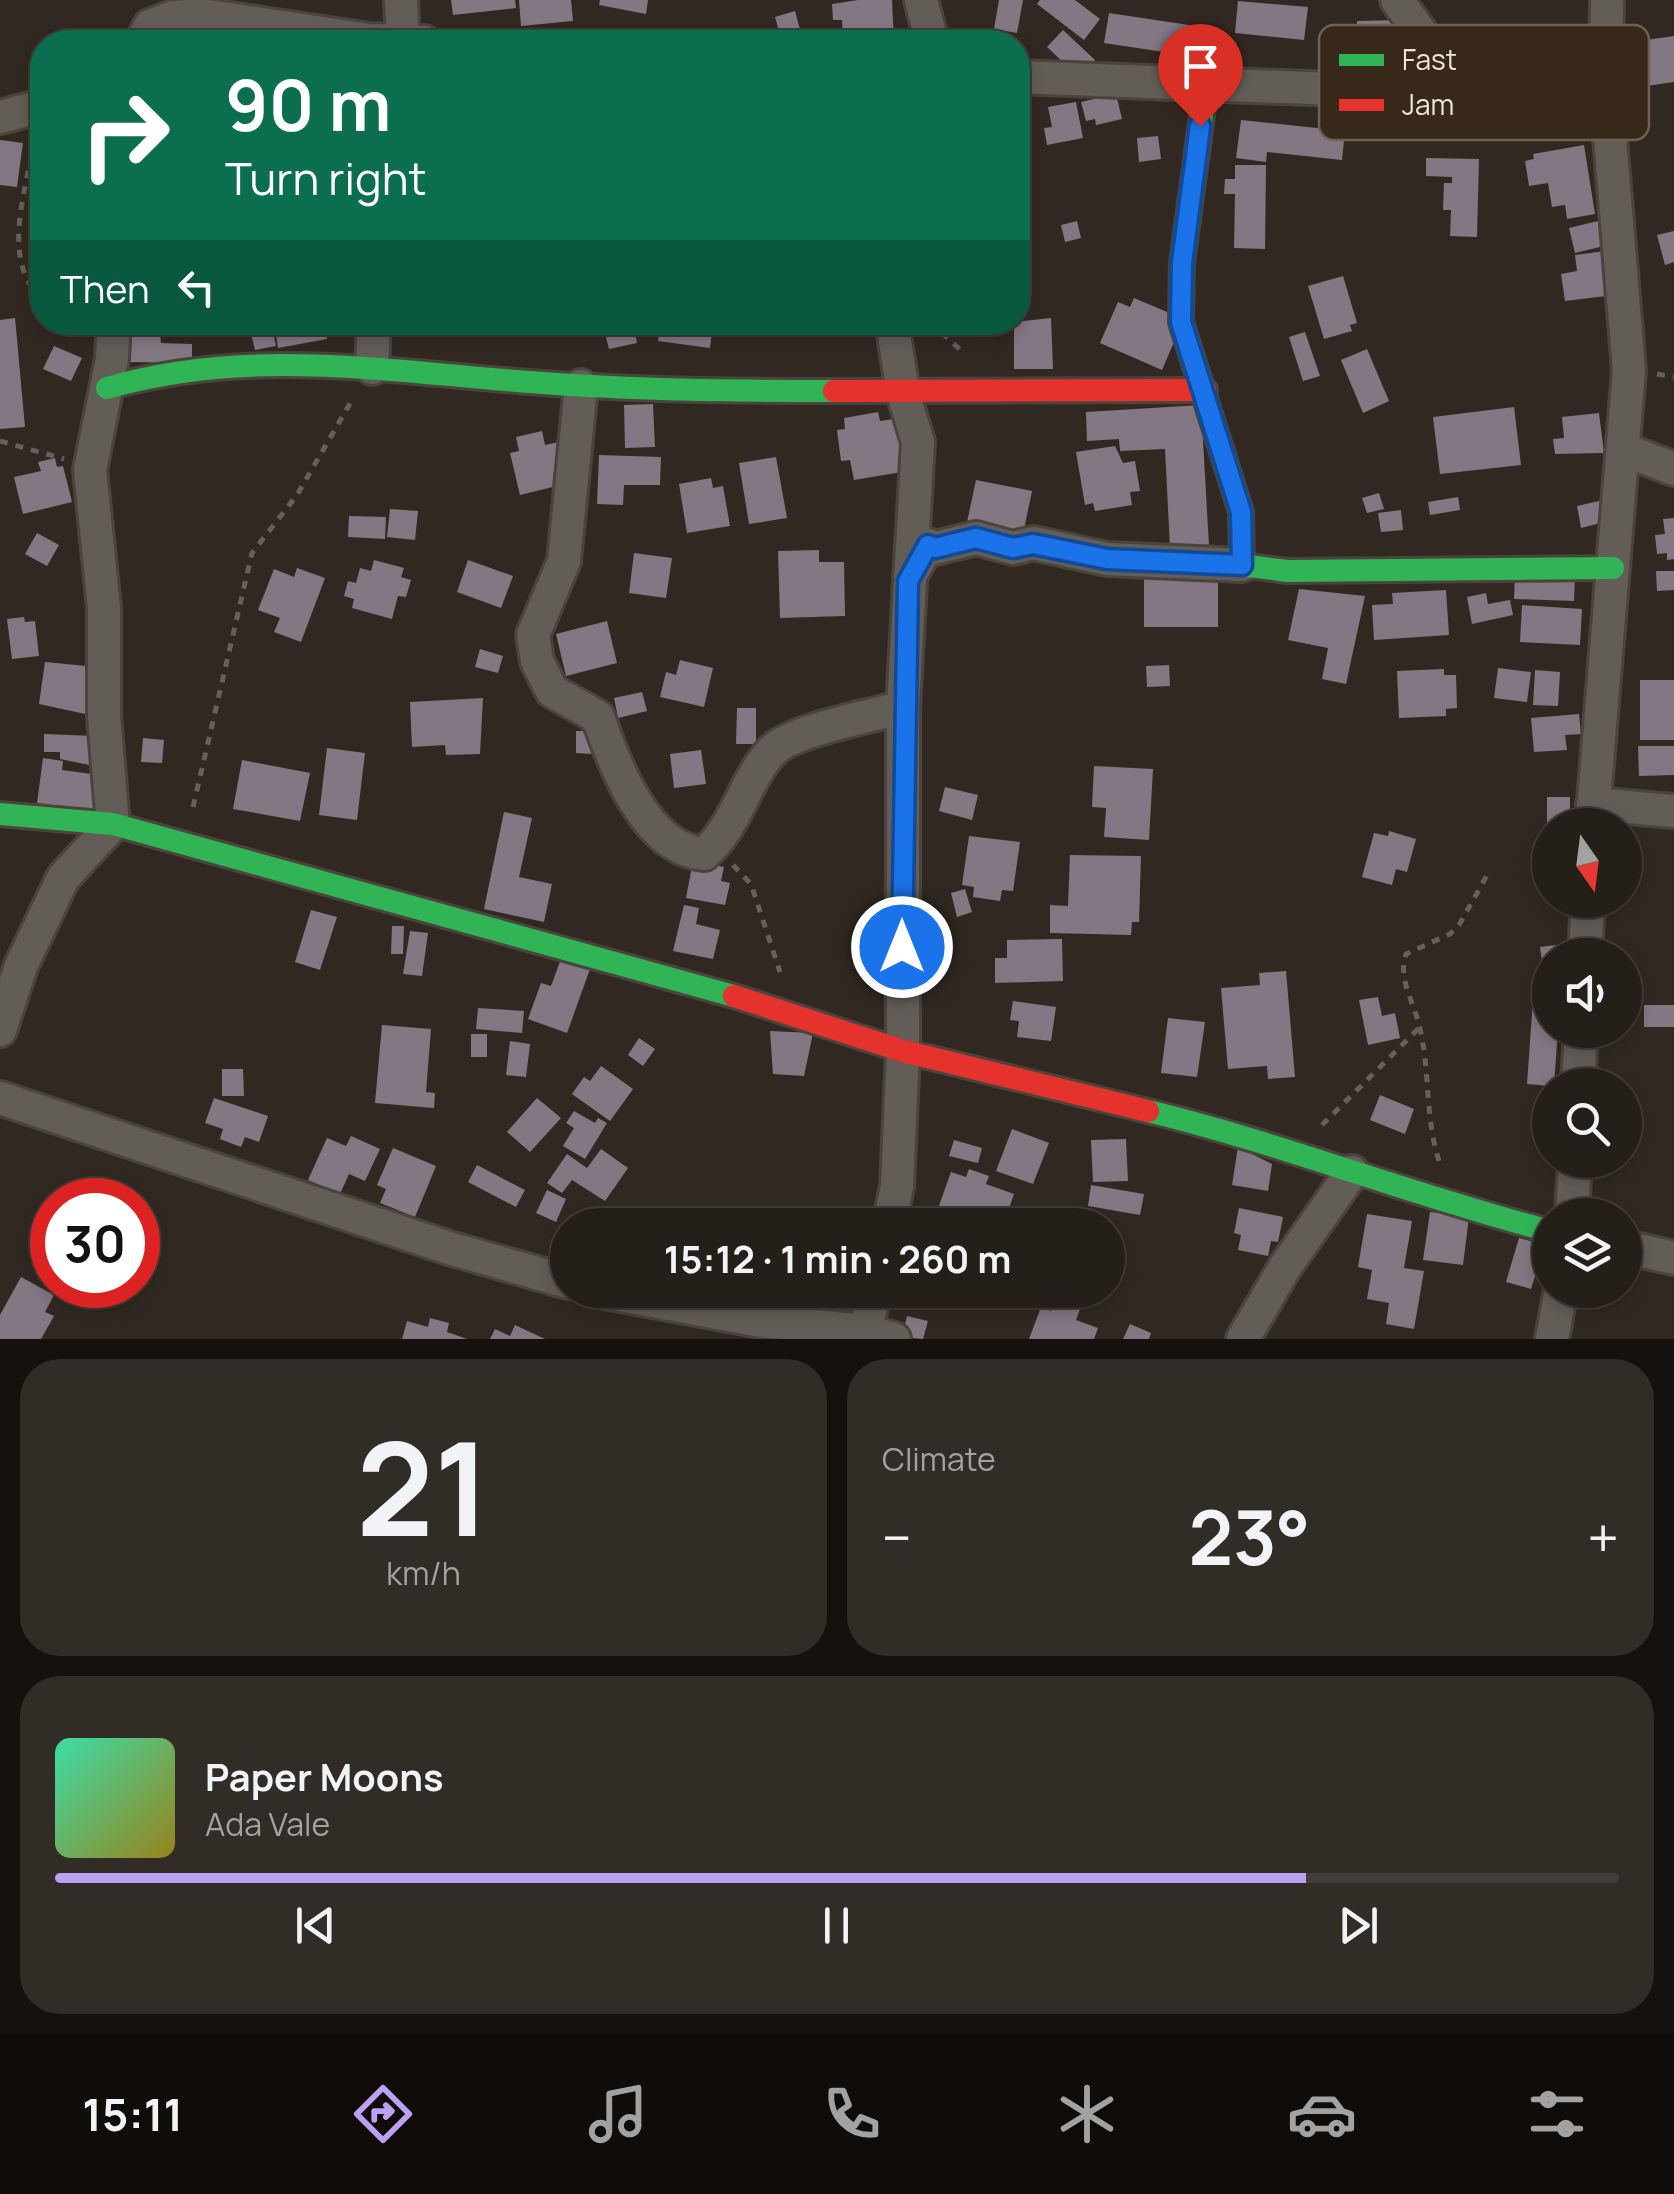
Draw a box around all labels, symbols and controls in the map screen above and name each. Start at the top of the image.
pin [1158,24,1243,127]
legend [1319,25,1649,140]
icon: arrive [1173,39,1228,94]
text: Fast [1402,40,1457,78]
text: 90 m [225,56,392,152]
icon: right [60,70,190,200]
text: Jam [1402,85,1454,123]
text: Turn right [225,147,426,209]
icon: left [169,260,224,315]
text: Then [60,262,149,314]
north arrow [1532,808,1642,918]
map controls [1532,808,1642,1308]
position arrow [850,895,954,999]
button: sound [1532,938,1642,1048]
button: search [1532,1068,1642,1178]
speed limit sign: 30 [30,1178,160,1308]
button: layers [1532,1198,1642,1308]
text: 15:12 · 1 min · 260 m [664,1232,1011,1284]
text: 21 [356,1397,491,1575]
text: Climate [882,1437,996,1481]
text: 23° [1188,1485,1311,1588]
text: − [882,1499,912,1575]
text: + [1587,1499,1619,1575]
text: km/h [386,1551,461,1595]
text: Paper Moons [205,1750,444,1802]
text: Ada Vale [205,1802,330,1846]
icon: previous [288,1898,343,1953]
icon: pause [809,1898,864,1953]
icon: next [1331,1898,1386,1953]
icon: directions [348,2079,418,2149]
icon: music [583,2079,653,2149]
icon: phone [817,2079,887,2149]
icon: climate [1052,2079,1122,2149]
icon: car [1287,2079,1357,2149]
icon: filters [1522,2079,1592,2149]
text: 15:11 [82,2083,183,2145]

